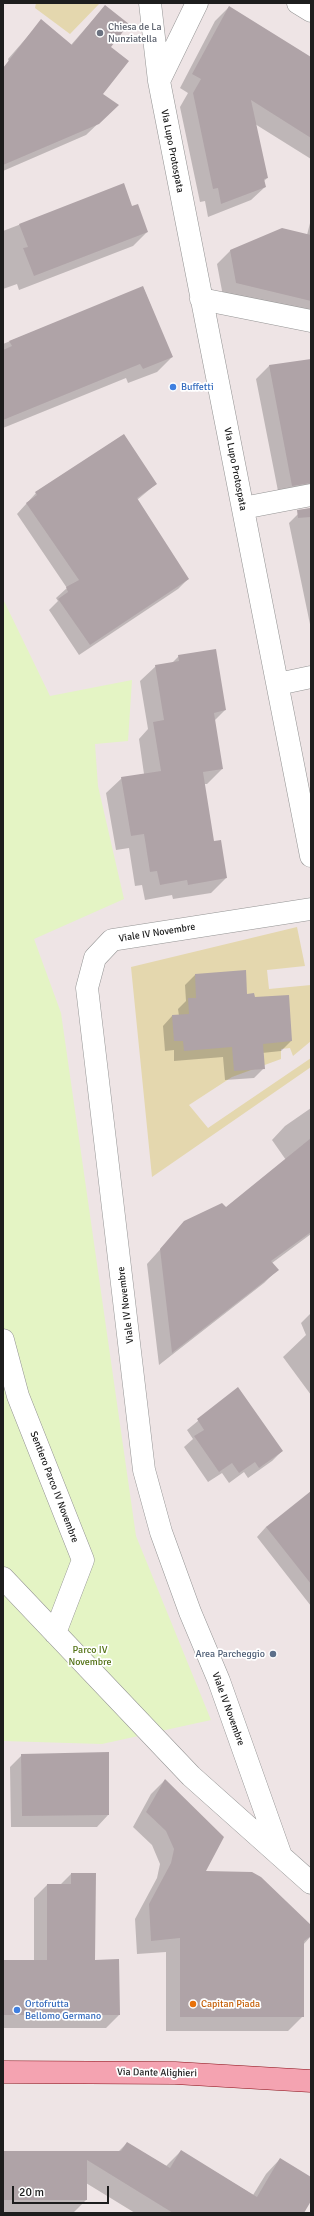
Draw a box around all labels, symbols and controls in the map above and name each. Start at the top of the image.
place label: Chiesa de La Nunziatella [108,21,162,44]
marker: Chiesa de La Nunziatella [95,28,105,38]
street label: Via Lupo Protospata [158,108,186,194]
place label: Buffetti [181,381,214,393]
marker: Buffetti [168,382,178,392]
street label: Via Lupo Protospata [221,426,249,512]
street label: Viale IV Novembre [118,921,196,945]
street label: Viale IV Novembre [115,1266,137,1344]
street label: Sentiero Parco IV Novembre [27,1430,81,1544]
park label: Parco IV Novembre [68,1644,112,1668]
place label: Area Parcheggio [196,1648,265,1660]
marker: Area Parcheggio [268,1649,278,1659]
street label: Viale IV Novembre [209,1671,247,1747]
place label: Ortofrutta Bellomo Germano [25,1998,101,2022]
place label: Capitan Piada [201,1998,260,2010]
marker: Capitan Piada [188,1999,198,2009]
marker: Ortofrutta Bellomo Germano [12,2005,22,2015]
street label: Via Dante Alighieri [117,2066,197,2080]
scale bar [14,2178,111,2204]
text: 20 m [19,2185,44,2200]

